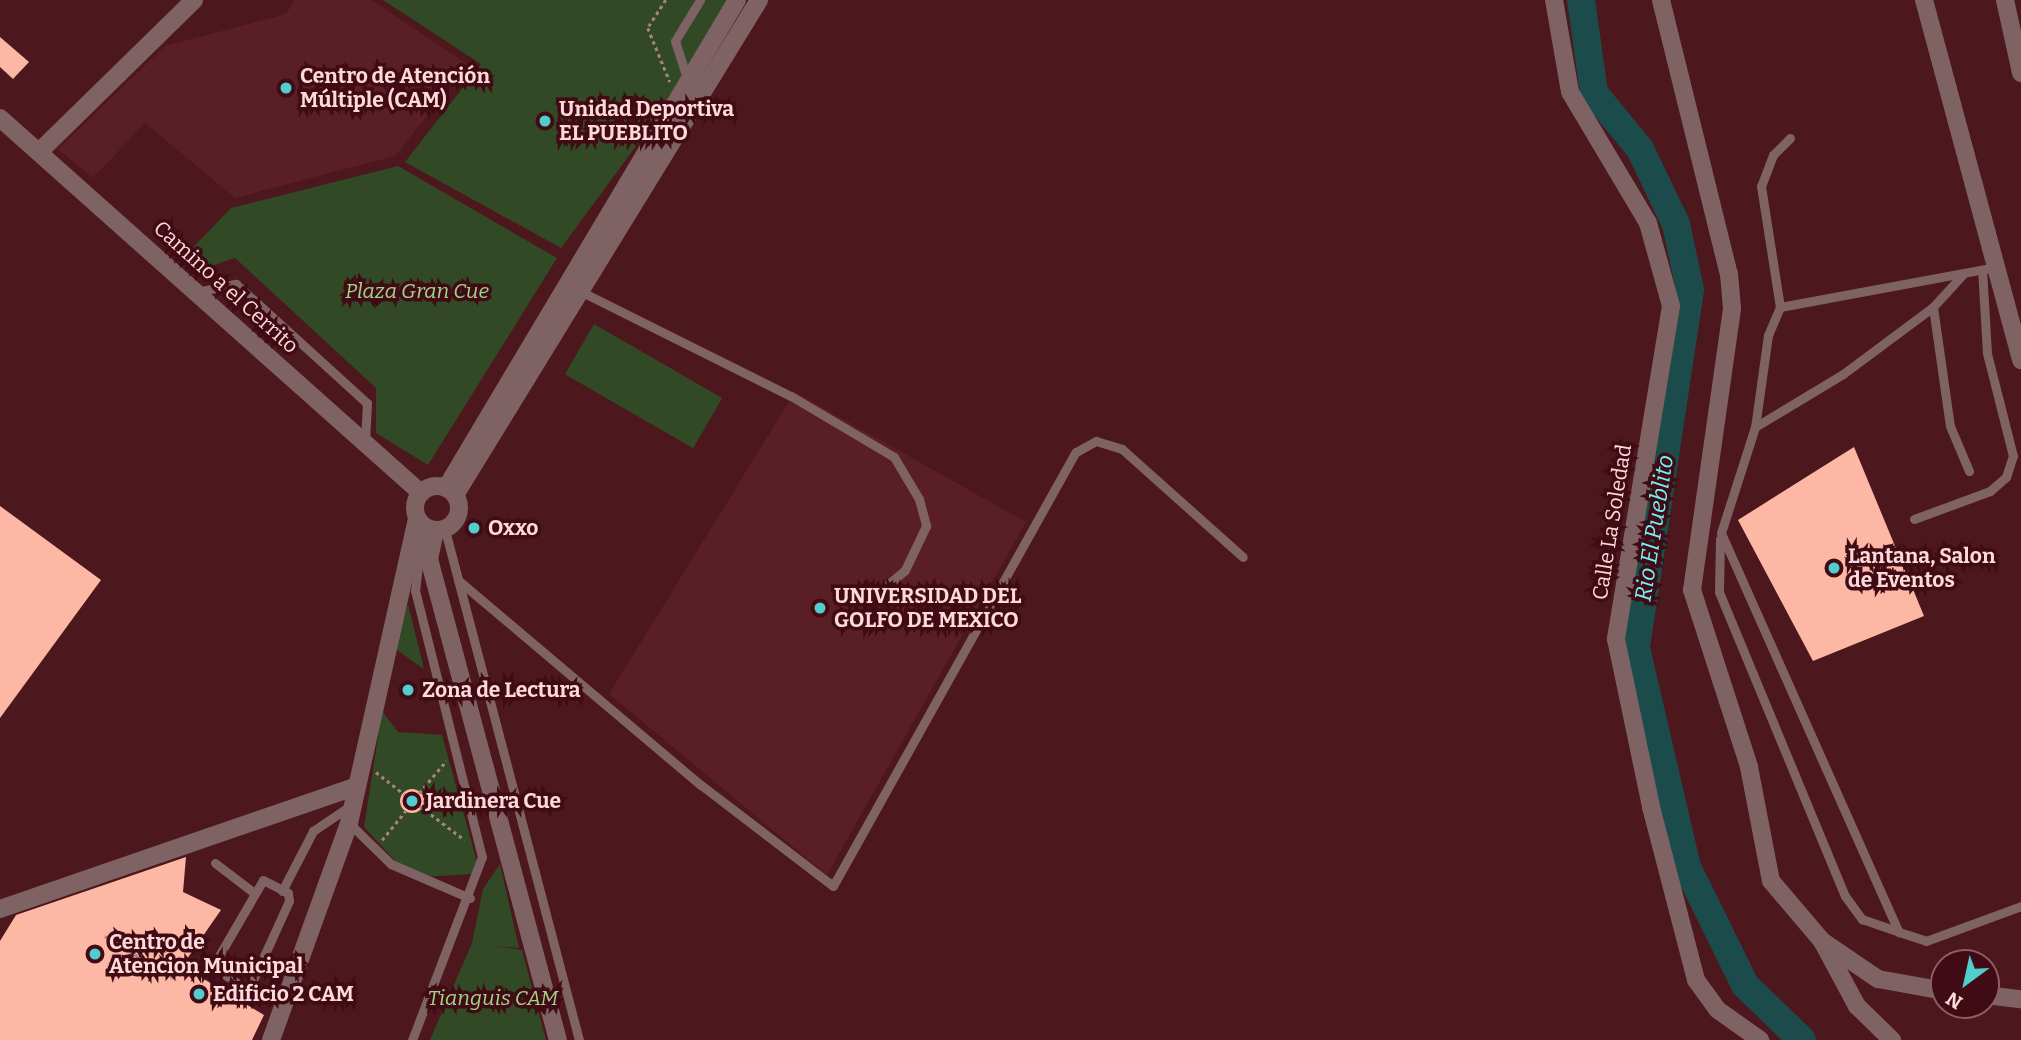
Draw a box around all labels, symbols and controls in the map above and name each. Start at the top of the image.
place label: Centro de Atención Múltiple (CAM) [300,63,490,113]
marker: Centro de Atención Múltiple (CAM) [278,80,294,96]
place label: Unidad Deportiva EL PUEBLITO [559,96,734,146]
marker: Unidad Deportiva EL PUEBLITO [537,113,553,129]
street label: Camino a el Cerrito [148,215,304,359]
park label: Plaza Gran Cue [345,278,489,304]
street label: Calle La Soledad [1587,442,1637,602]
water label: Rio El Pueblito [1629,453,1679,603]
place label: Oxxo [488,515,538,541]
marker: Oxxo [466,520,482,536]
place label: Lantana, Salon de Eventos [1848,543,1995,593]
marker: Lantana, Salon de Eventos [1826,560,1842,576]
place label: UNIVERSIDAD DEL GOLFO DE MEXICO [834,583,1021,633]
marker: UNIVERSIDAD DEL GOLFO DE MEXICO [812,600,828,616]
place label: Zona de Lectura [422,677,580,703]
marker: Zona de Lectura [400,682,416,698]
place label: Jardinera Cue [426,788,561,814]
marker: Jardinera Cue [404,793,420,809]
place label: Centro de Atencion Municipal [109,929,303,979]
marker: Centro de Atencion Municipal [87,946,103,962]
north arrow [1930,949,2000,1019]
place label: Edificio 2 CAM [213,981,354,1007]
park label: Tianguis CAM [428,985,558,1011]
marker: Edificio 2 CAM [191,986,207,1002]
text: N [1942,987,1967,1014]

